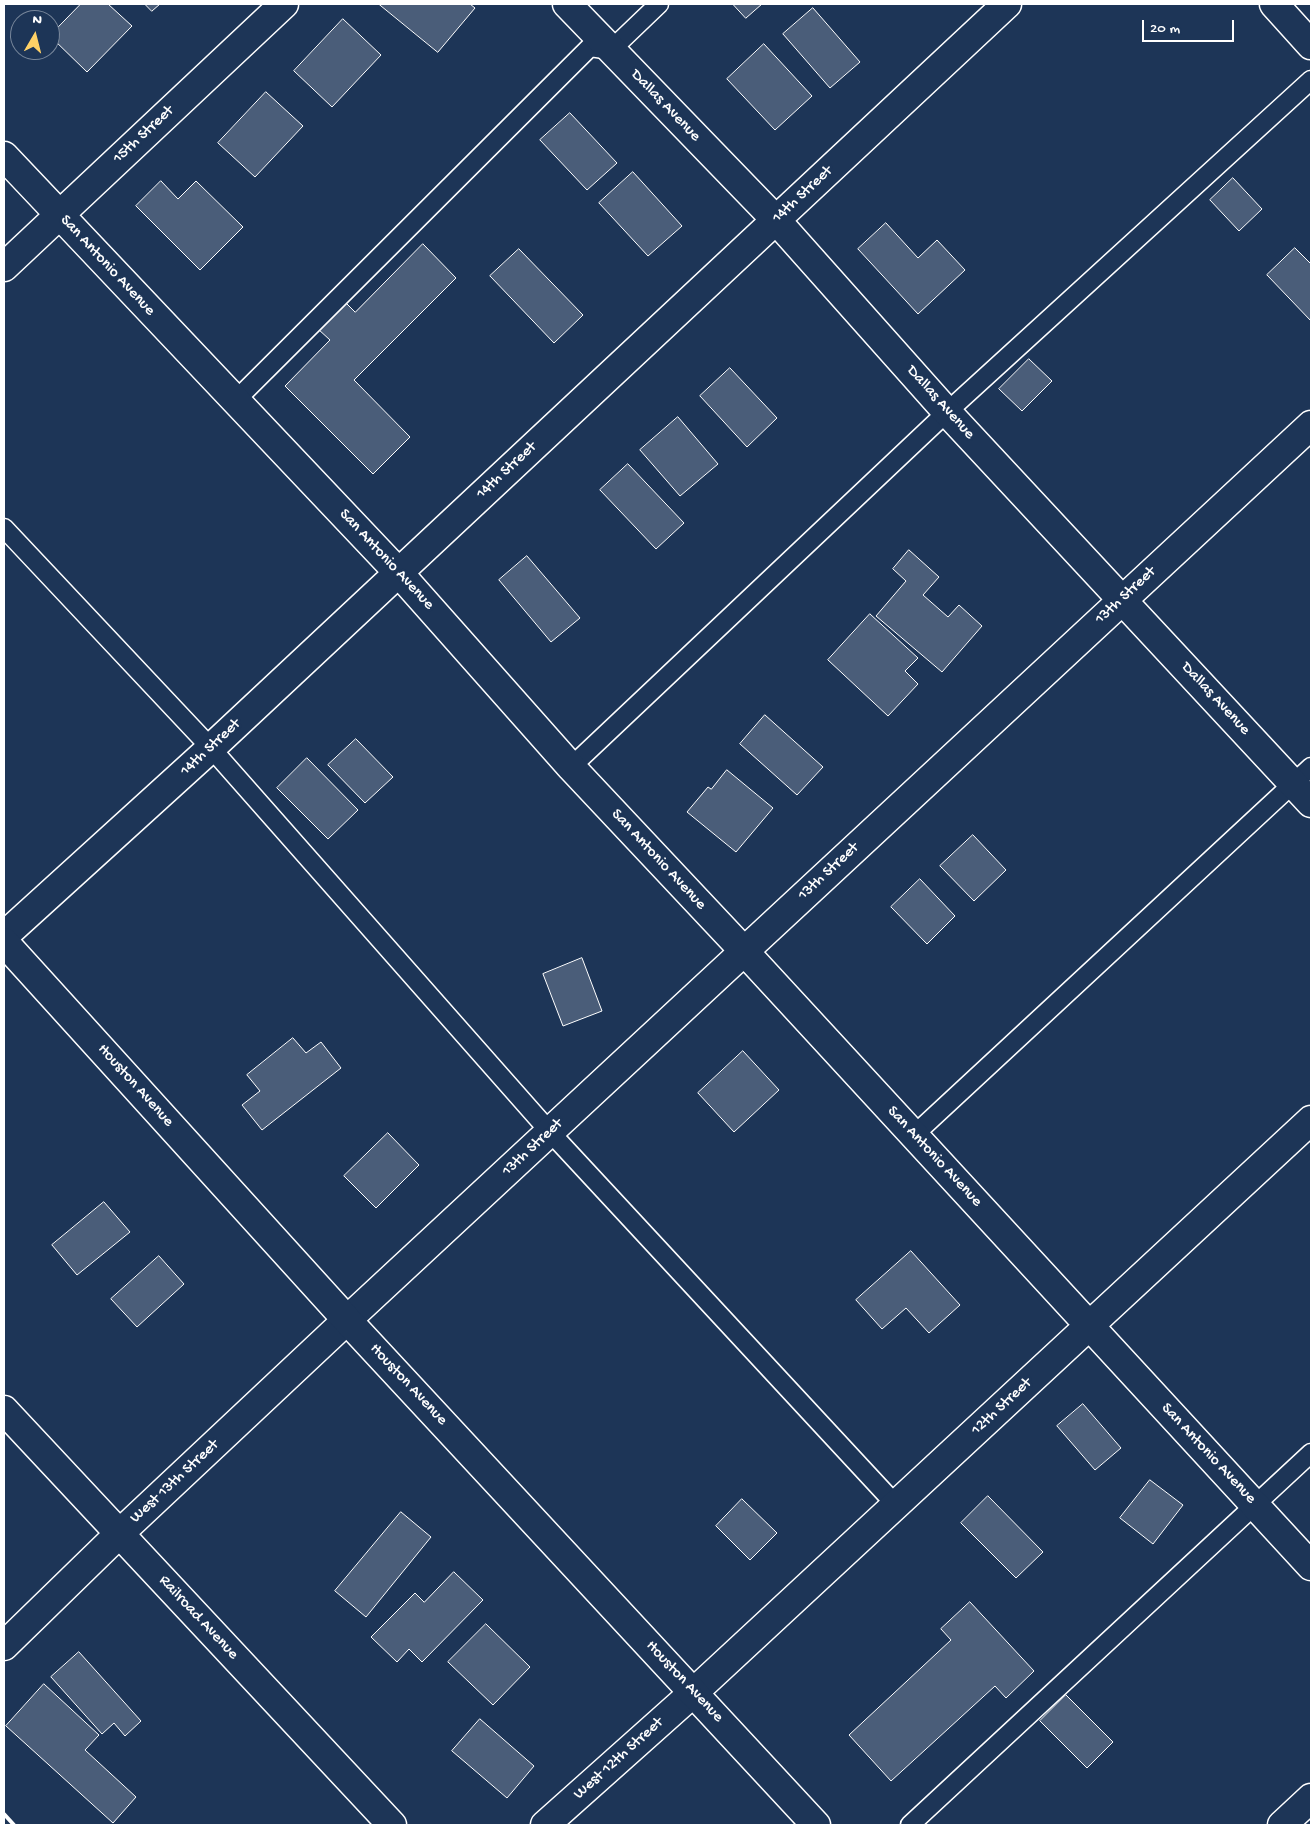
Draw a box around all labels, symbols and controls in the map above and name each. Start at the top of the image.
north arrow [10,10,60,60]
scale bar [1145,10,1238,42]
text: N [31,12,43,30]
text: 20 m [1150,20,1180,38]
street label: Dallas Avenue [626,66,704,146]
street label: 15th Street [109,102,179,168]
street label: 14th Street [769,162,837,228]
street label: San Antonio Avenue [55,212,159,320]
street label: Dallas Avenue [902,362,978,444]
street label: 14th Street [473,438,541,504]
street label: San Antonio Avenue [334,506,438,614]
street label: 13th Street [1092,563,1160,629]
street label: Dallas Avenue [1176,658,1254,740]
street label: 14th Street [177,715,245,781]
street label: San Antonio Avenue [606,806,710,914]
street label: 13th Street [795,839,863,905]
street label: Houston Avenue [93,1040,177,1132]
street label: San Antonio Avenue [882,1103,986,1211]
street label: 13th Street [499,1115,567,1181]
street label: Houston Avenue [365,1340,451,1430]
street label: 12th Street [968,1374,1036,1440]
street label: San Antonio Avenue [1156,1400,1260,1508]
street label: West 13th Street [127,1436,223,1528]
street label: Railroad Avenue [154,1572,242,1664]
street label: Houston Avenue [641,1637,727,1727]
street label: West 12th Street [570,1714,668,1804]

